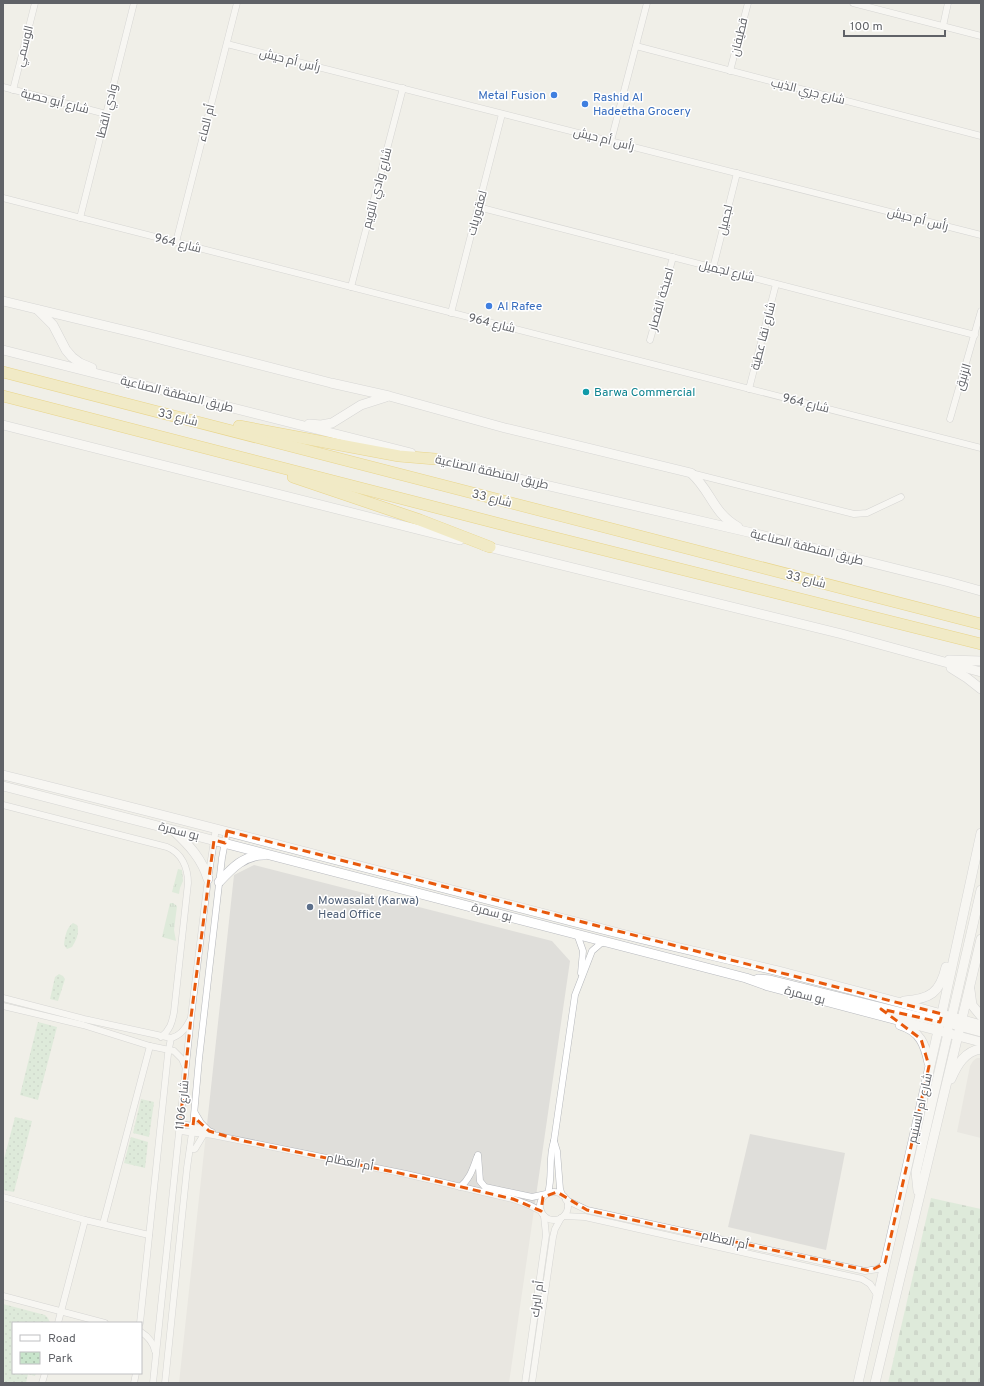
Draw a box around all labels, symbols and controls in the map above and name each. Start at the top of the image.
scale bar [844,12,945,38]
street label: قطيفان [727,16,752,58]
text: 100 m [850,19,883,35]
street label: الوسمي [12,24,39,69]
street label: رأس أم حيش [258,45,322,76]
street label: شارع جري الذيب [769,75,847,110]
street label: وادي القطا [93,82,123,141]
street label: شارع أبو حصية [19,85,91,118]
place label: Metal Fusion [478,88,546,104]
marker: Metal Fusion [549,90,559,100]
place label: Rashid Al Hadeetha Grocery [593,90,691,120]
marker: Rashid Al Hadeetha Grocery [580,99,590,109]
street label: أم الماء [194,103,219,144]
street label: رأس أم حيش [572,124,636,155]
street label: شارع وادي التويم [359,146,397,231]
street label: لعقوريات [464,189,492,237]
street label: لجميل [715,203,737,237]
street label: رأس أم حيش [886,204,950,235]
street label: شارع 964 [153,230,203,258]
street label: شارع لجميل [697,257,756,287]
street label: اصبخة القصار [645,266,679,334]
place label: Al Rafee [497,299,542,315]
street label: شارع نقا عطية [748,300,780,372]
marker: Al Rafee [484,301,494,311]
street label: شارع 964 [467,310,517,338]
street label: الزنبق [952,362,976,393]
street label: طريق المنطقة الصناعية [118,373,235,417]
place label: Barwa Commercial [594,385,695,401]
marker: Barwa Commercial [581,387,591,397]
street label: شارع 964 [781,390,831,418]
street label: شارع 33 [156,405,199,431]
street label: طريق المنطقة الصناعية [433,452,550,494]
street label: شارع 33 [470,486,513,512]
street label: طريق المنطقة الصناعية [748,526,865,570]
street label: شارع 33 [784,567,827,593]
street label: بو سمرة [157,819,201,845]
place label: Mowasalat (Karwa) Head Office [318,893,419,923]
street label: بو سمرة [470,900,514,926]
marker: Mowasalat (Karwa) Head Office [305,902,315,912]
street label: بو سمرة [783,983,827,1009]
street label: شارع ام السنيم [905,1072,937,1145]
street label: شارع 1106 [172,1079,194,1131]
street label: أم العظام [325,1150,375,1175]
street label: أم العظام [700,1227,750,1254]
street label: أم البرك [527,1280,548,1318]
legend [12,1322,142,1374]
text: Road [48,1331,76,1347]
text: Park [48,1351,73,1367]

